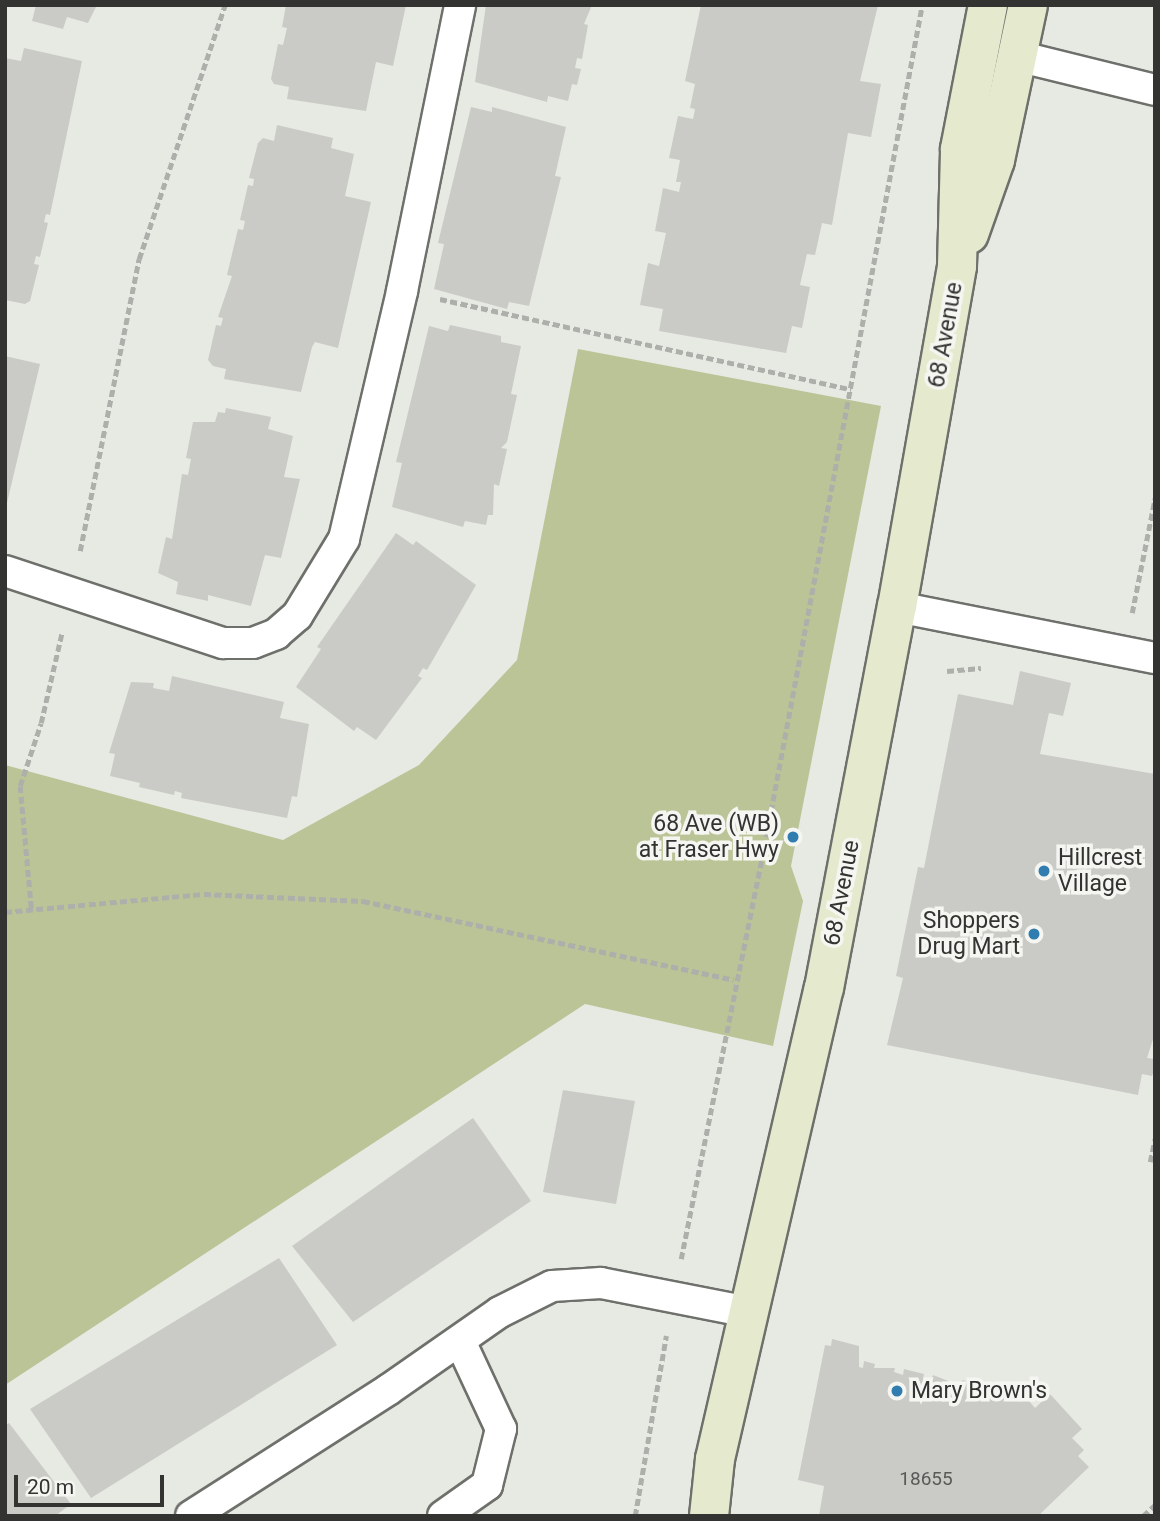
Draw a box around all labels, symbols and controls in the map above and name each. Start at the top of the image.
street label: 68 Avenue [923,280,969,390]
place label: 68 Ave (WB) at Fraser Hwy [639,810,779,864]
marker: 68 Ave (WB) at Fraser Hwy [785,829,801,845]
street label: 68 Avenue [818,838,866,948]
place label: Hillcrest Village [1058,844,1142,898]
marker: Hillcrest Village [1036,863,1052,879]
place label: Shoppers Drug Mart [917,907,1020,961]
marker: Shoppers Drug Mart [1026,926,1042,942]
place label: Mary Brown's [911,1377,1047,1405]
marker: Mary Brown's [889,1383,905,1399]
scale bar [18,1462,168,1506]
house number: 18655 [899,1468,953,1490]
text: 20 m [27,1475,74,1499]

